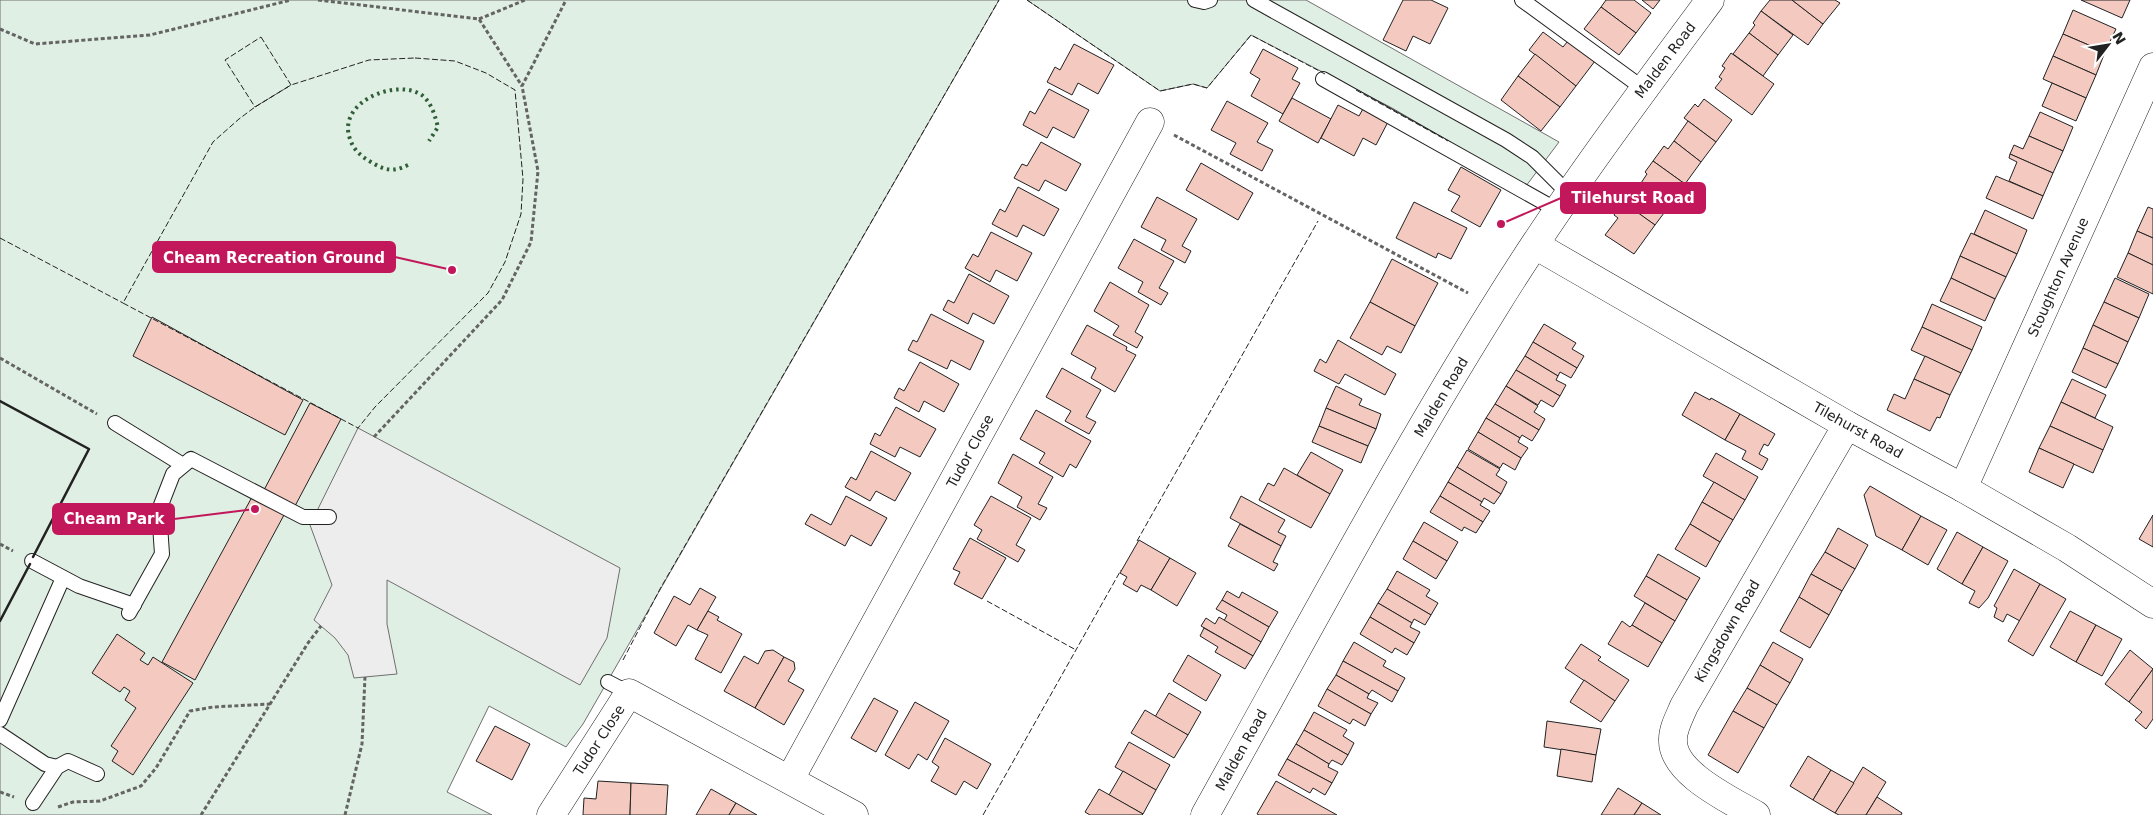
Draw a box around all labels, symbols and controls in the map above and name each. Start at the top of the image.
street label: Malden Road [1631,19,1699,101]
north arrow [2083,20,2133,70]
text: N [2109,29,2129,47]
callout: Tilehurst Road [1561,183,1705,213]
text: Tilehurst Road [1571,189,1695,207]
street label: Stoughton Avenue [2024,215,2092,339]
callout: Cheam Recreation Ground [153,242,395,272]
text: Cheam Recreation Ground [163,249,385,267]
street label: Malden Road [1411,354,1471,440]
street label: Tilehurst Road [1809,398,1906,461]
street label: Tudor Close [943,412,997,491]
callout: Cheam Park [53,504,174,534]
text: Cheam Park [64,510,165,528]
street label: Kingsdown Road [1691,577,1763,685]
street label: Tudor Close [570,702,628,779]
street label: Malden Road [1212,707,1270,793]

